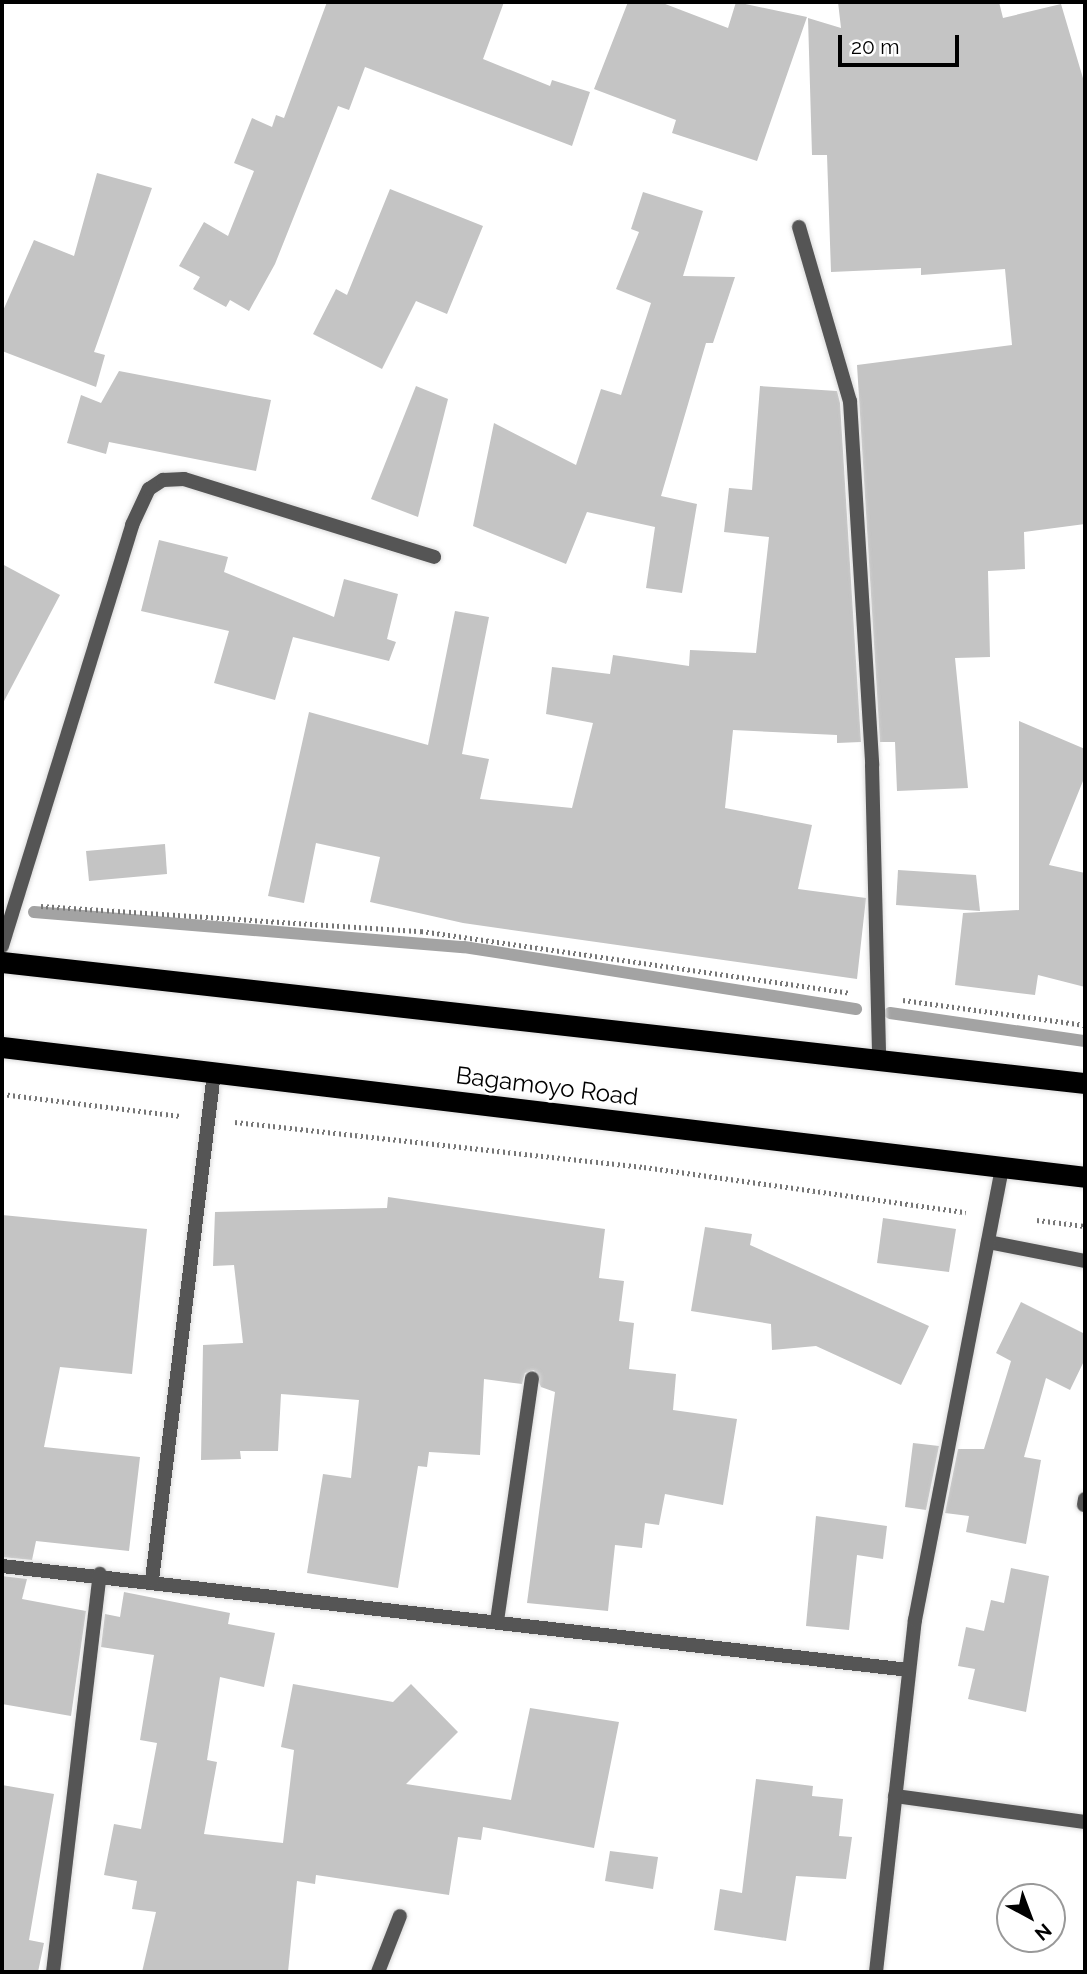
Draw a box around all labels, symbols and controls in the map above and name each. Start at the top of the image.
scale bar [842,21,963,65]
text: 20 m [851,34,899,59]
street label: Bagamoyo Road [454,1061,640,1111]
north arrow [996,1883,1066,1953]
text: N [1031,1919,1056,1945]

